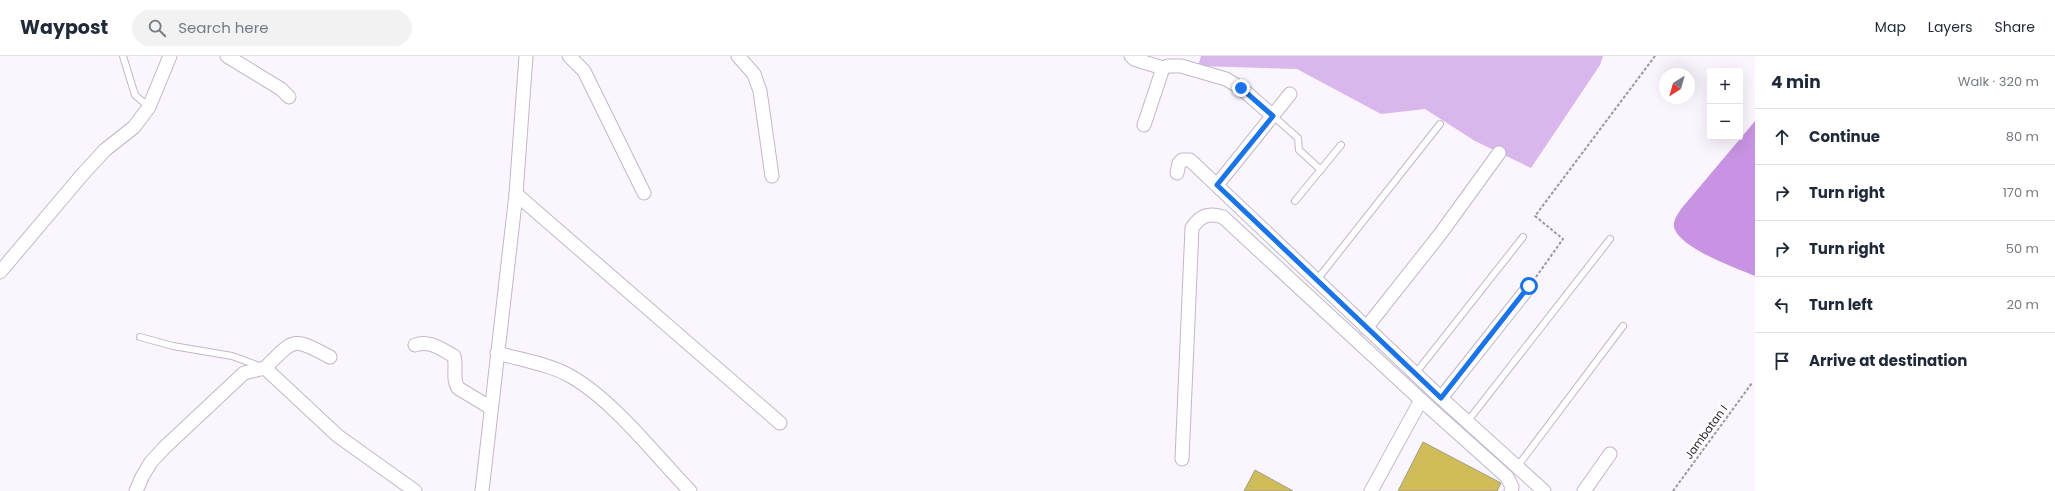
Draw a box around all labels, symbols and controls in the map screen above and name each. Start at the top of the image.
search box [132,10,412,46]
text: Waypost [20,14,108,41]
icon: search [146,17,168,39]
text: Search here [178,17,269,38]
text: Map [1875,17,1906,37]
text: Layers [1928,17,1972,37]
text: Share [1994,17,2035,37]
north arrow [1659,68,1695,104]
map controls [1707,68,1743,140]
button: + [1707,68,1743,104]
text: 4 min [1771,70,1821,94]
text: Walk · 320 m [1958,72,2039,91]
route end [1232,79,1250,97]
button: − [1707,104,1743,140]
icon: ahead [1771,126,1793,148]
text: Continue [1809,126,1880,147]
text: 80 m [2006,127,2039,146]
icon: right [1771,182,1793,204]
text: Turn right [1809,182,1885,203]
text: 170 m [2003,183,2039,202]
icon: right [1771,238,1793,260]
text: Turn right [1809,238,1885,259]
text: 50 m [2006,239,2039,258]
route start [1520,277,1538,295]
icon: left [1771,294,1793,316]
text: Turn left [1809,294,1873,315]
text: 20 m [2006,295,2039,314]
icon: arrive [1771,350,1793,372]
text: Arrive at destination [1809,350,1967,371]
street label: Jambatan I [1681,402,1731,462]

